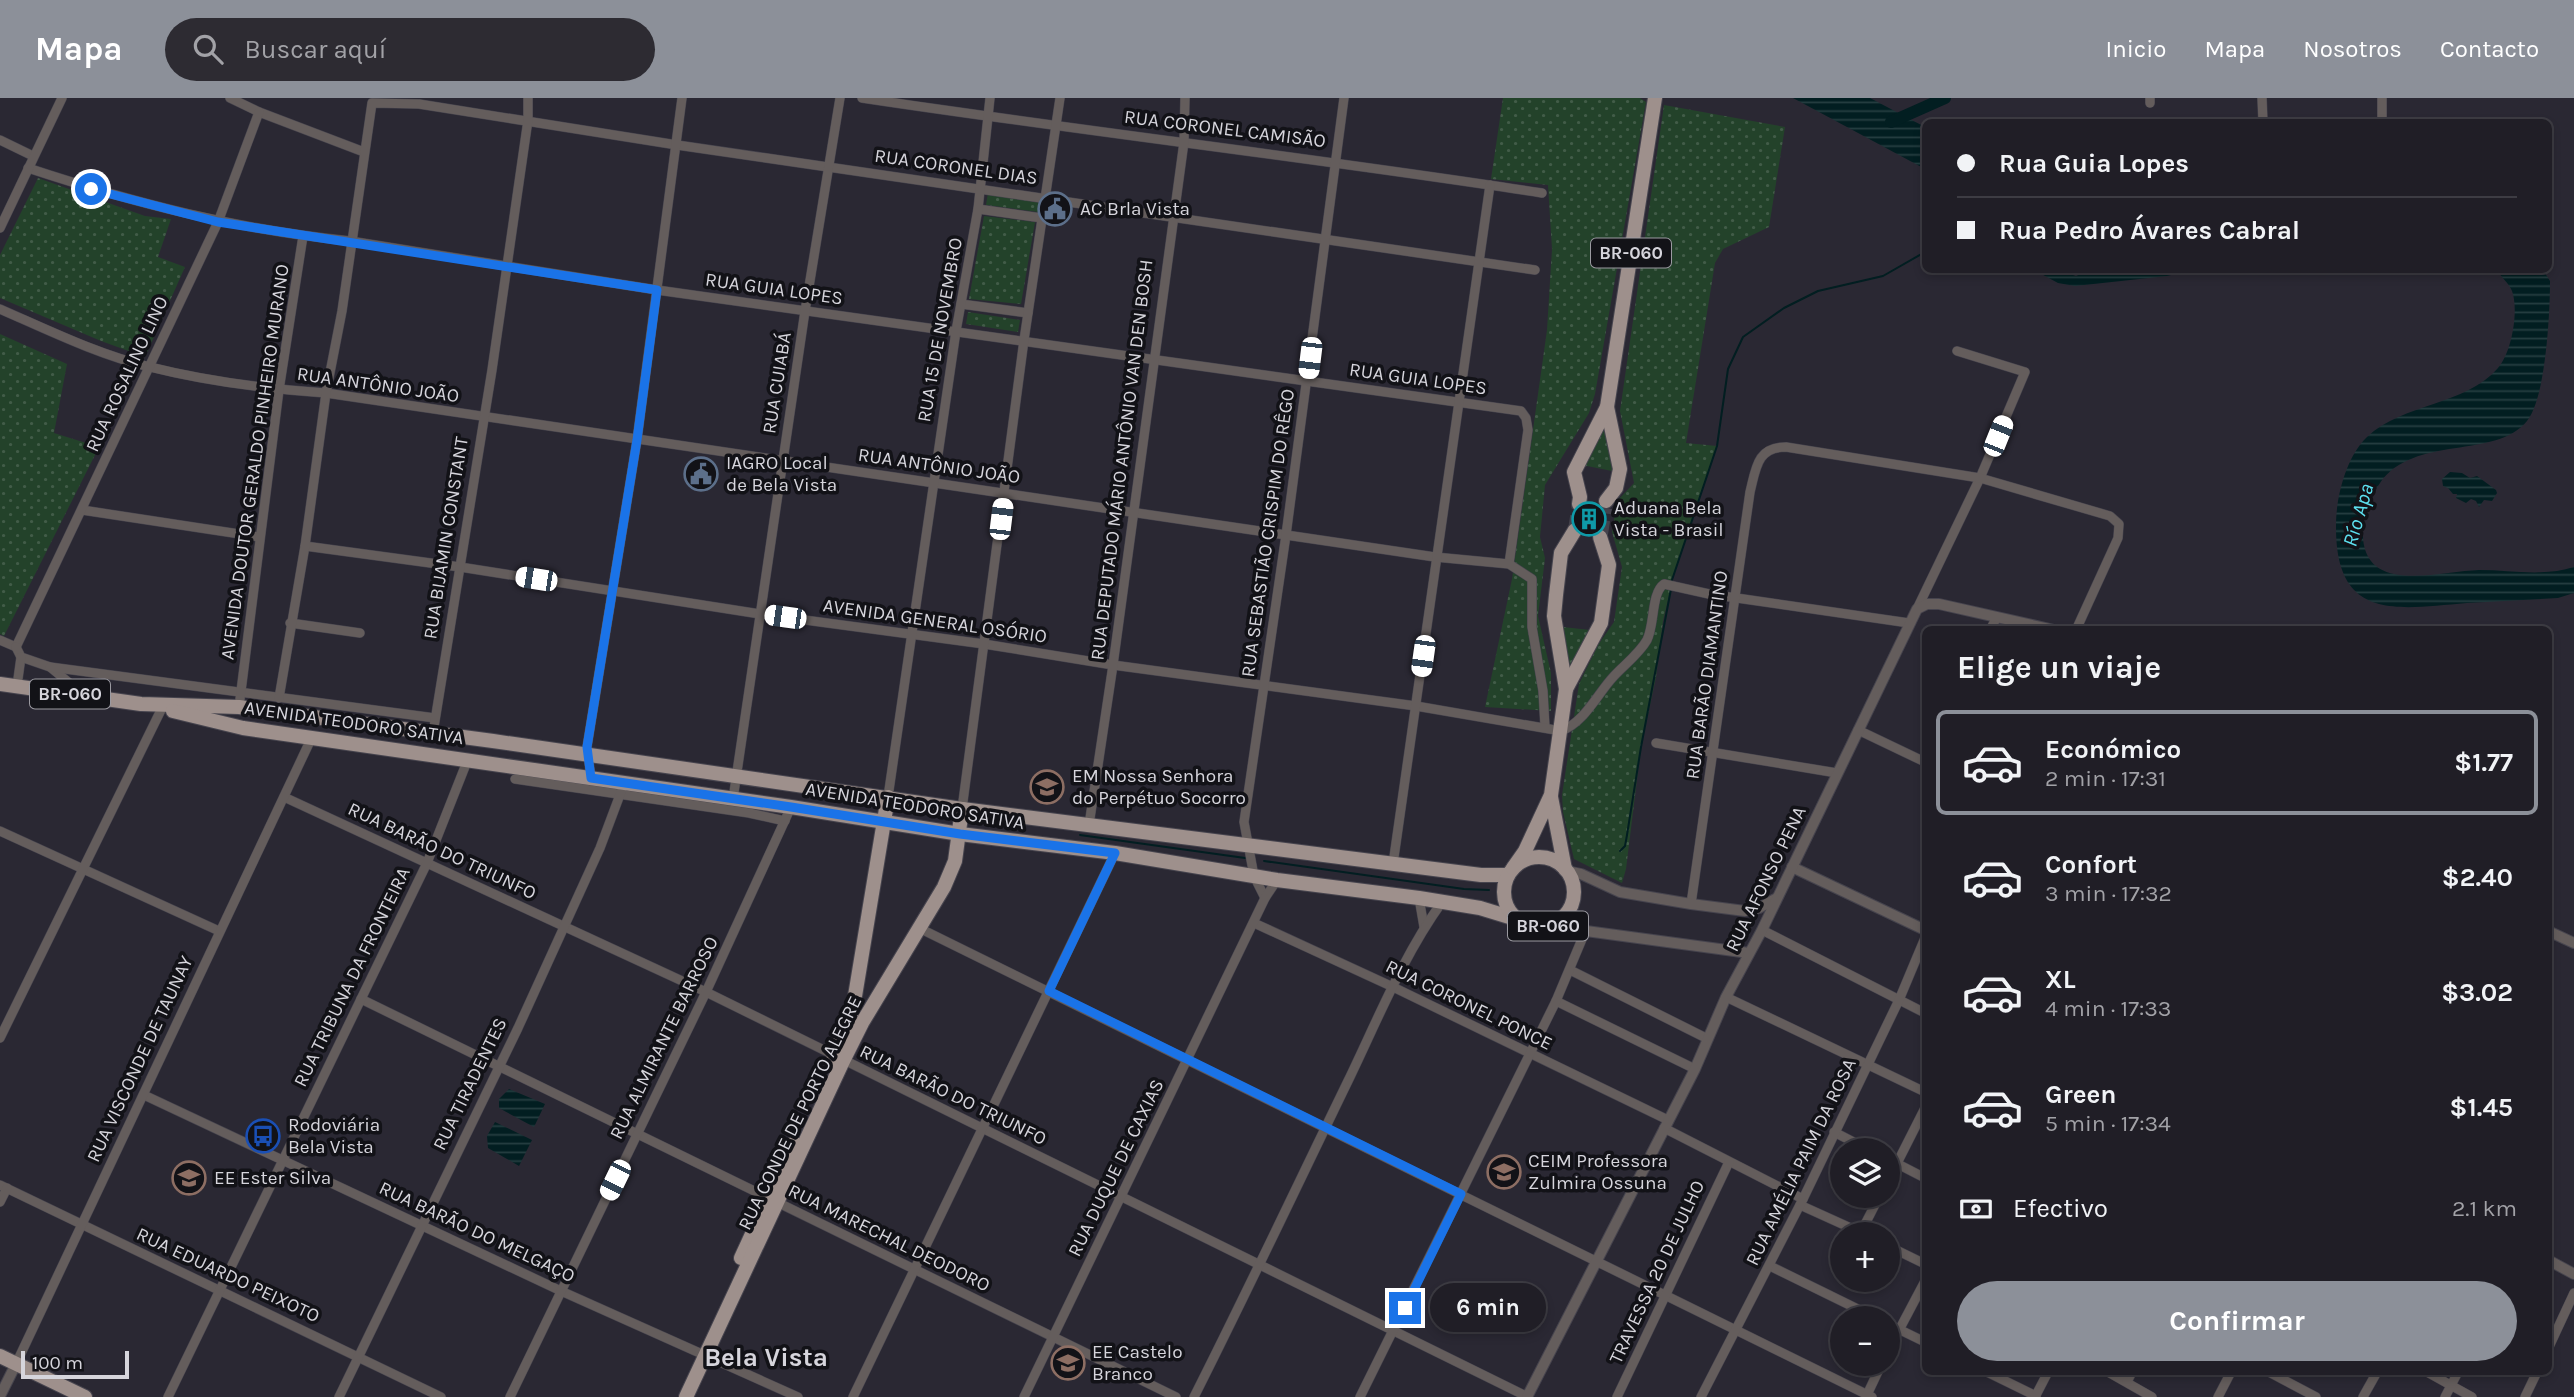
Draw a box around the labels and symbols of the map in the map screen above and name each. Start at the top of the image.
street label: RUA CORONEL CAMISÃO [1123,106,1327,152]
street label: RUA CORONEL DIAS [873,145,1039,189]
route start [75,173,107,205]
public building icon: AC Brla Vista [1036,190,1074,228]
place label: AC Brla Vista [1080,198,1190,220]
street label: RUA 15 DE NOVEMBRO [913,236,967,424]
road number: BR-060 [1591,238,1671,268]
street label: RUA DEPUTADO MÁRIO ANTÔNIO VAN DEN BOSH [1085,258,1158,662]
street label: AVENIDA DOUTOR GERALDO PINHEIRO MURANO [216,263,294,661]
street label: RUA GUIA LOPES [704,268,844,310]
street label: RUA ROSALINO LINO [81,293,173,455]
street label: RUA CUIABÁ [757,330,796,435]
car [1298,336,1323,380]
street label: RUA GUIA LOPES [1348,358,1488,400]
street label: RUA ANTÔNIO JOÃO [296,363,460,407]
street label: RUA SEBASTIÃO CRISPIM DO RÊGO [1237,387,1299,679]
car [1981,413,2016,459]
street label: RUA BIJAMIN CONSTANT [419,435,473,641]
street label: RUA ANTÔNIO JOÃO [857,444,1021,488]
place label: IAGRO Local de Bela Vista [726,452,837,496]
public building icon: IAGRO Local de Bela Vista [682,455,720,493]
water label: Río Apa [2338,481,2378,549]
car [989,497,1014,541]
place label: Aduana Bela Vista - Brasil [1614,497,1724,541]
building icon: Aduana Bela Vista - Brasil [1570,500,1608,538]
car [514,565,559,593]
street label: RUA BARÃO DIAMANTINO [1681,569,1733,781]
street label: AVENIDA GENERAL OSÓRIO [822,593,1048,648]
car [763,604,808,630]
car [1410,634,1437,678]
road number: BR-060 [30,680,110,708]
street label: AVENIDA TEODORO SATIVA [243,697,465,749]
place label: EM Nossa Senhora do Perpétuo Socorro [1072,765,1246,809]
school or university icon: EM Nossa Senhora do Perpétuo Socorro [1028,768,1066,806]
street label: AVENIDA TEODORO SATIVA [804,778,1026,834]
street label: RUA BARÃO DO TRIUNFO [344,798,540,904]
street label: RUA AFONSO PENA [1721,803,1811,955]
street label: RUA TRIBUNA DA FRONTEIRA [289,864,415,1090]
road number: BR-060 [1508,912,1588,940]
street label: RUA ALMIRANTE BARROSO [605,933,723,1143]
street label: RUA VISCONDE DE TAUNAY [82,952,198,1166]
street label: RUA CORONEL PONCE [1382,955,1556,1055]
street label: RUA CONDE DE PORTO ALEGRE [734,992,866,1234]
street label: RUA TIRADENTES [428,1014,512,1154]
street label: RUA BARÃO DO TRIUNFO [856,1040,1050,1150]
street label: RUA AMÉLIA PAIM DA ROSA [1740,1054,1861,1269]
street label: RUA DUQUE DE CAXIAS [1063,1076,1169,1260]
place label: Rodoviária Bela Vista [288,1114,380,1158]
bus stop icon: Rodoviária Bela Vista [244,1117,282,1155]
place label: CEIM Professora Zulmira Ossuna [1528,1150,1668,1194]
school or university icon: CEIM Professora Zulmira Ossuna [1485,1153,1523,1191]
car [597,1157,634,1203]
school or university icon: EE Ester Silva [170,1159,208,1197]
place label: EE Ester Silva [214,1167,331,1189]
street label: RUA BARÃO DO MELGAÇO [376,1177,578,1287]
street label: TRAVESSA 20 DE JULHO [1605,1177,1709,1367]
street label: RUA MARECHAL DEODORO [785,1180,993,1296]
street label: RUA EDUARDO PEIXOTO [133,1223,323,1327]
callout: 6 min [1430,1284,1545,1332]
route end [1389,1292,1421,1324]
place label: EE Castelo Branco [1092,1341,1183,1385]
district label: Bela Vista [704,1342,828,1373]
school or university icon: EE Castelo Branco [1049,1344,1087,1382]
scale bar [21,1348,130,1380]

